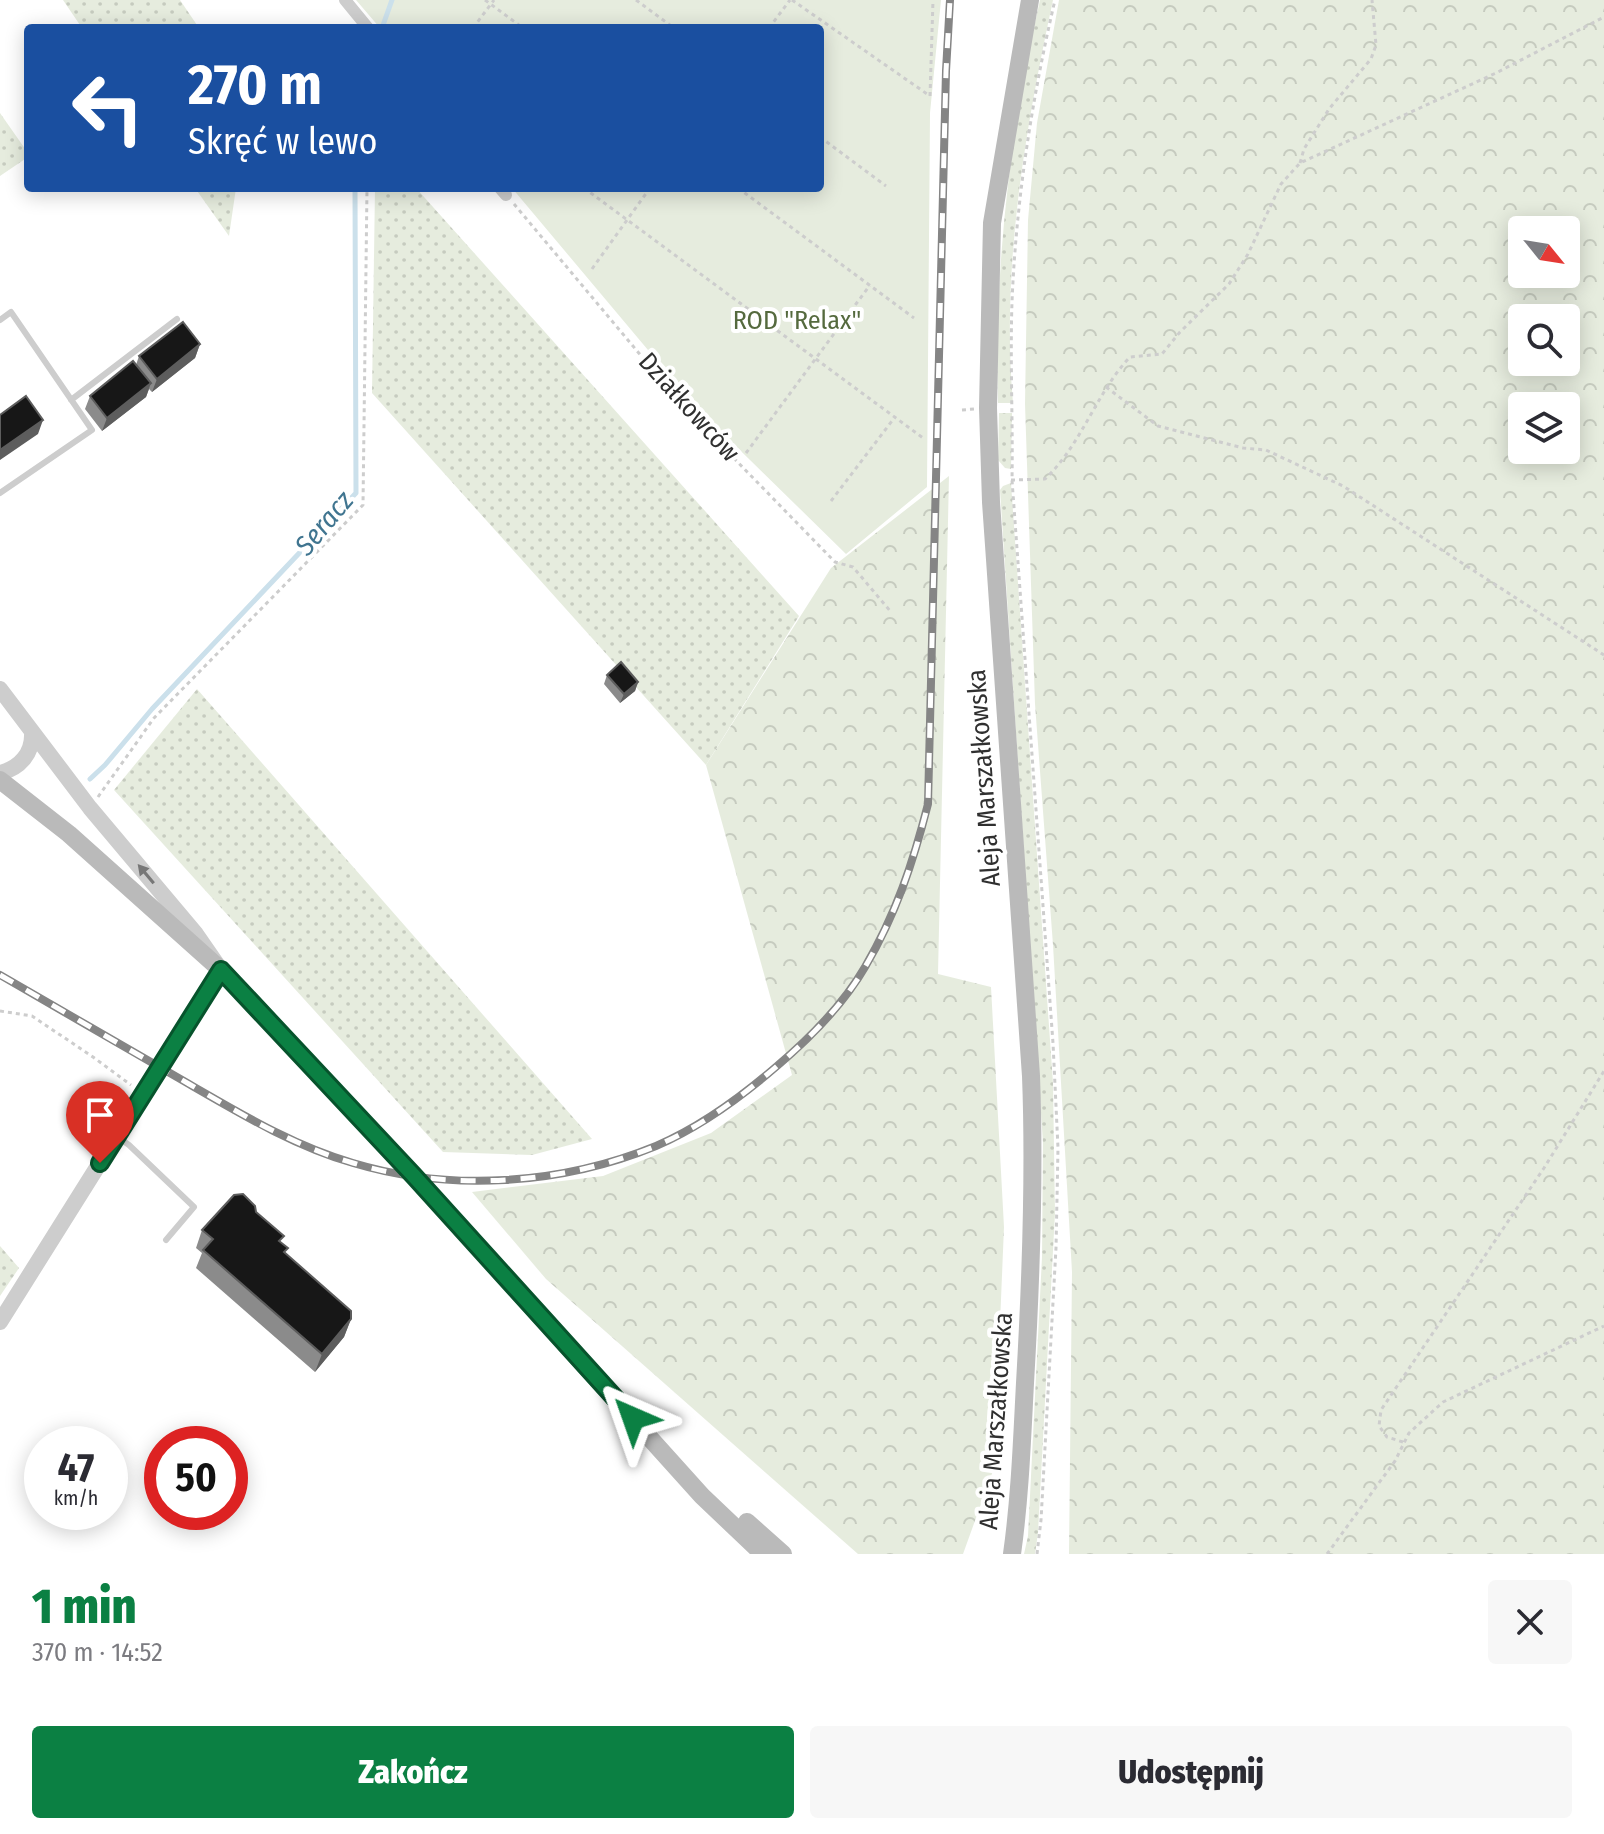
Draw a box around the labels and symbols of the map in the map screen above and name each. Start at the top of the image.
north arrow [1508,216,1580,288]
park label: ROD "Relax" [733,305,861,336]
street label: Działkowców [632,346,746,468]
water label: Seracz [287,484,361,562]
street label: Aleja Marszałkowska [961,668,1007,888]
one-way arrow [138,864,155,884]
pin [66,1081,134,1163]
street label: Aleja Marszałkowska [973,1311,1019,1531]
position arrow [591,1376,675,1460]
speed limit sign: 50 [144,1426,248,1530]

